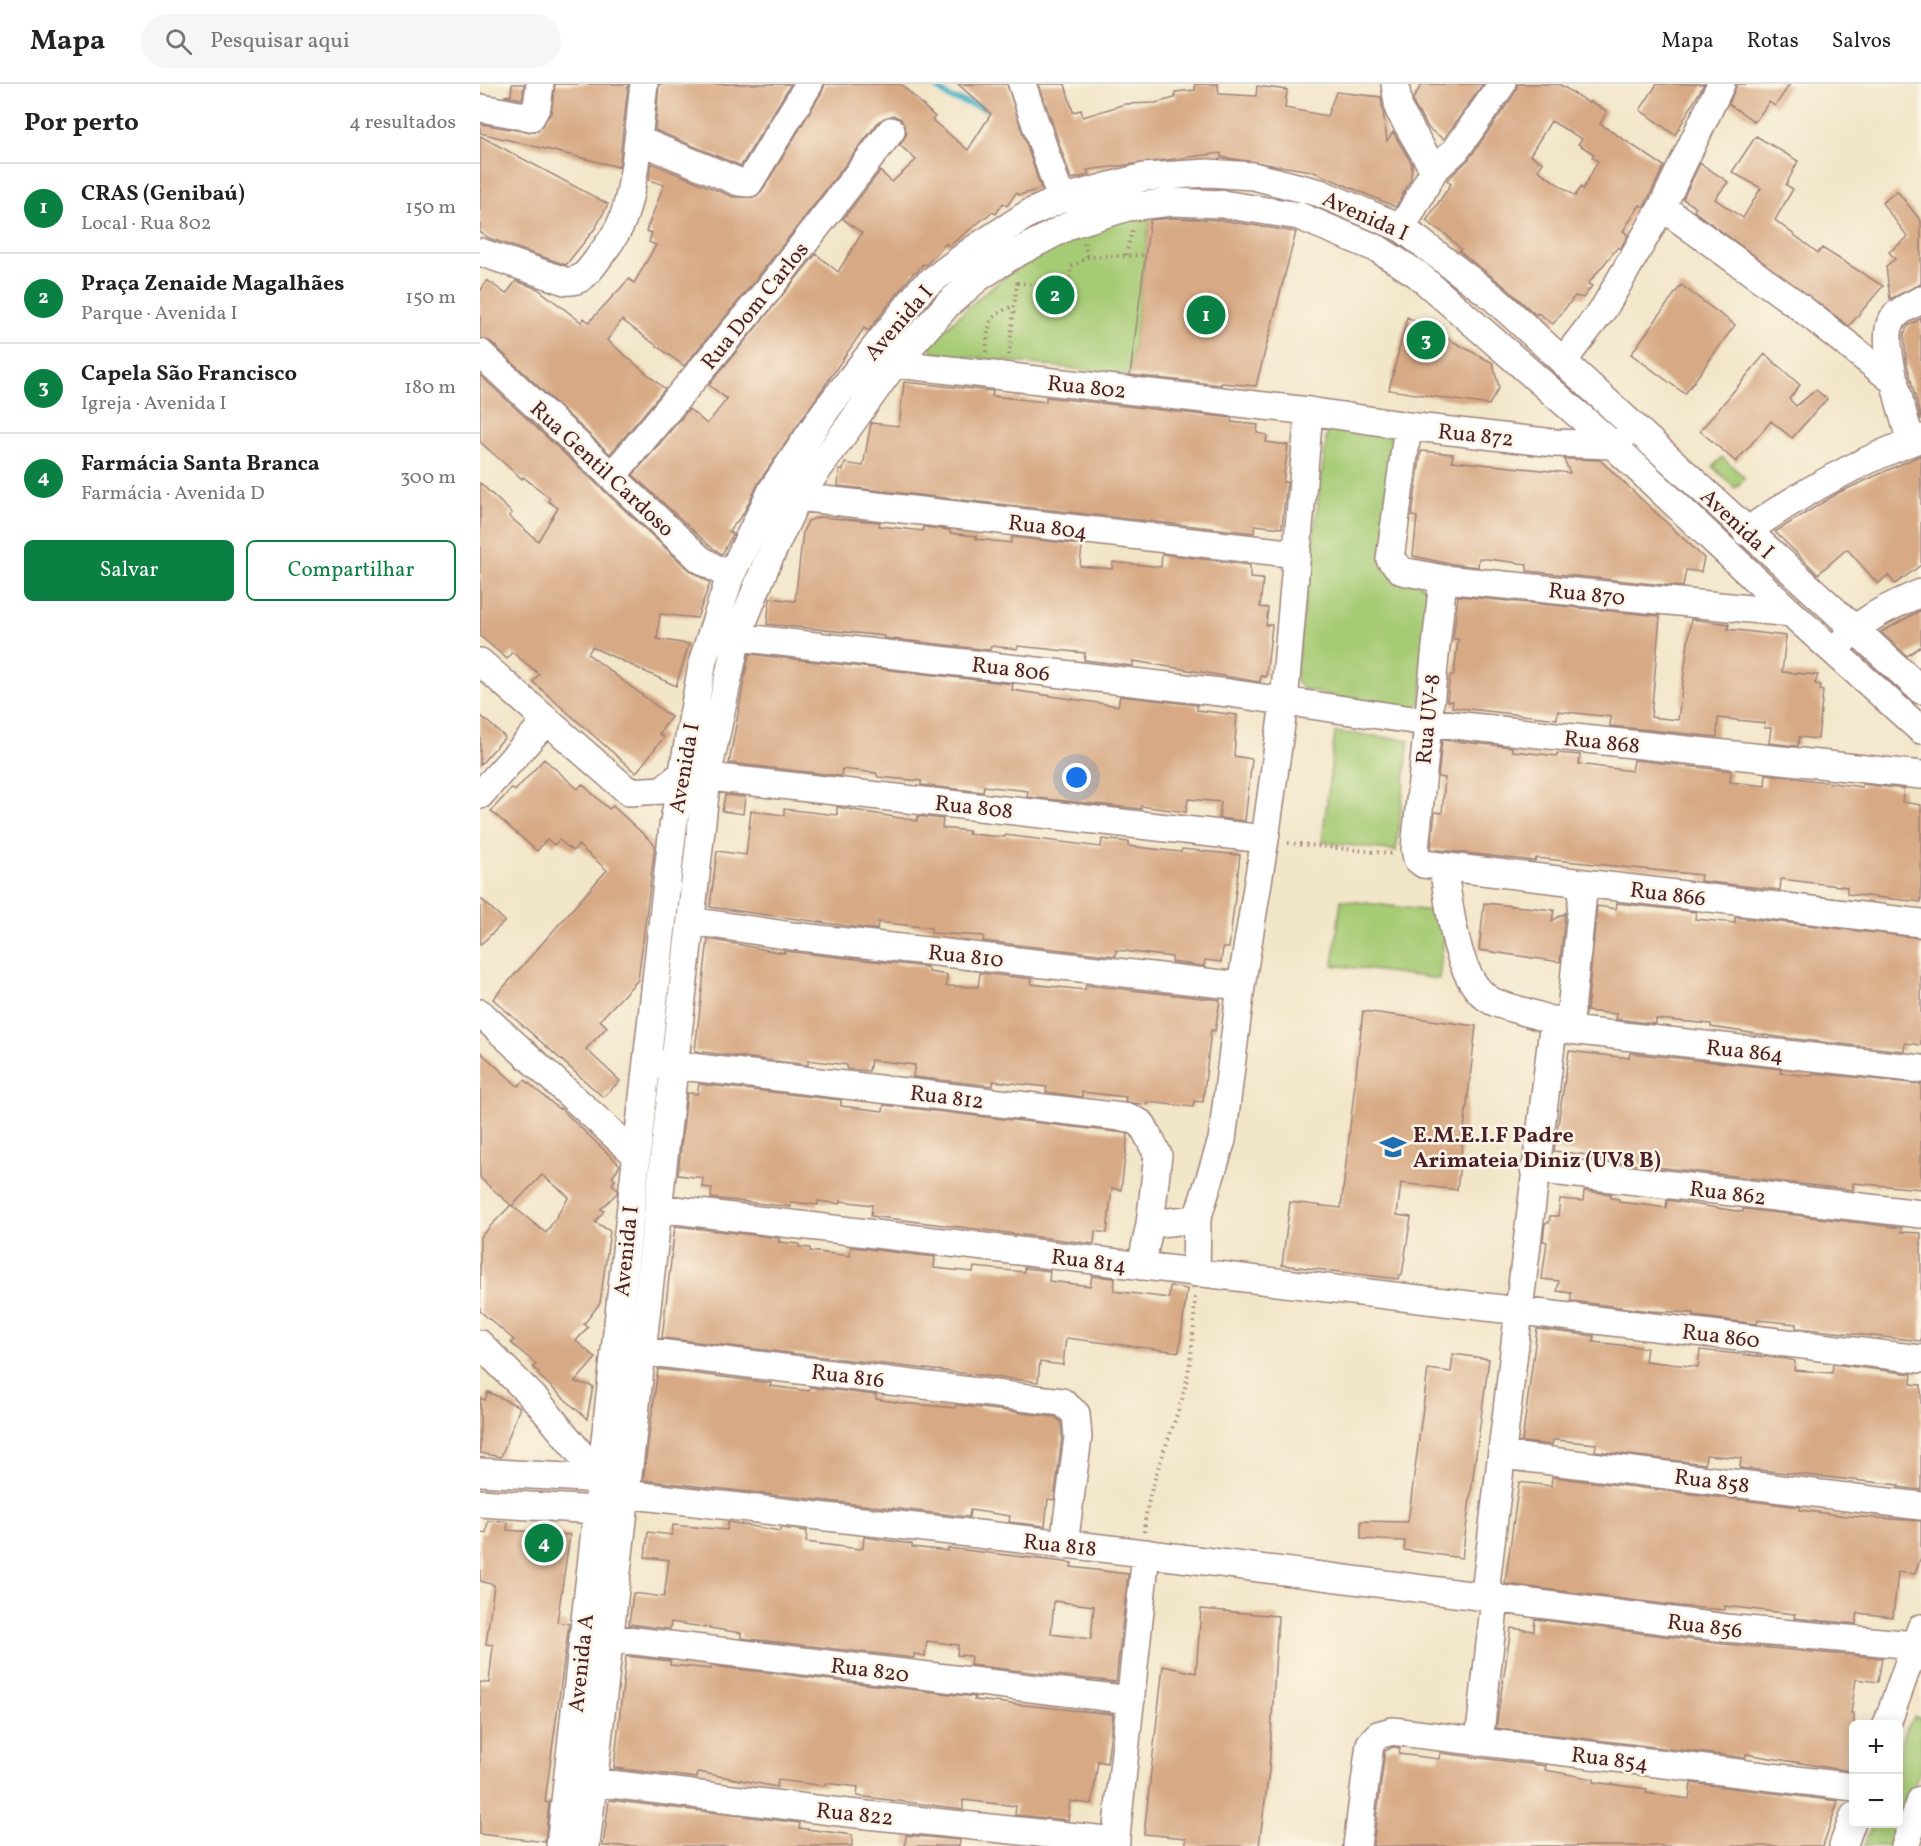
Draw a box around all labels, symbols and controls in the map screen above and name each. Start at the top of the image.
search box [141,14,561,68]
text: Mapa [30,22,105,61]
icon: search [162,25,195,58]
text: Pesquisar aqui [210,26,350,57]
text: Mapa [1661,27,1714,56]
text: Rotas [1747,27,1799,56]
text: Salvos [1832,27,1891,56]
text: Por perto [24,105,139,141]
text: 4 resultados [349,109,456,137]
text: CRAS (Genibaú) [81,179,245,210]
street label: Avenida I [1317,185,1413,250]
text: 1 [39,194,48,222]
text: 150 m [405,194,456,222]
text: Local · Rua 802 [81,210,211,238]
street label: Rua Dom Carlos [695,236,817,377]
text: Praça Zenaide Magalhães [81,269,344,300]
pin: 2 [1036,272,1074,318]
street label: Avenida I [858,279,942,368]
text: 2 [38,284,49,312]
text: 150 m [405,284,456,312]
pin: 1 [1186,292,1226,338]
text: Parque · Avenida I [81,300,238,328]
pin: 3 [1406,318,1446,362]
text: Capela São Francisco [81,359,297,390]
street label: Rua 802 [1046,369,1128,408]
text: 3 [38,374,49,402]
text: 180 m [404,374,456,402]
text: Igreja · Avenida I [81,390,227,418]
street label: Rua Gentil Cardoso [522,395,680,545]
street label: Rua 872 [1436,417,1515,456]
text: Farmácia Santa Branca [81,449,320,480]
text: 4 [37,464,50,492]
text: 300 m [400,464,456,492]
text: Farmácia · Avenida D [81,480,265,508]
street label: Avenida I [1692,482,1780,567]
street label: Rua 804 [1006,508,1089,549]
button: Salvar [24,540,234,601]
button: Compartilhar [246,540,456,601]
street label: Rua 870 [1547,576,1627,615]
street label: Rua 806 [970,650,1052,691]
street label: Rua UV-8 [1409,673,1450,766]
street label: Avenida I [662,721,709,816]
street label: Rua 868 [1562,724,1641,763]
your location [1062,763,1091,792]
street label: Rua 808 [933,789,1014,828]
street label: Rua 866 [1628,875,1707,916]
street label: Rua 810 [926,938,1005,977]
street label: Rua 864 [1705,1033,1785,1072]
street label: Rua 812 [908,1079,985,1118]
place label: E.M.E.I.F Padre Arimateia Diniz (UV8 B) [1413,1121,1661,1177]
school or university icon: E.M.E.I.F Padre Arimateia Diniz (UV8 B) [1378,1132,1408,1162]
street label: Rua 862 [1688,1174,1768,1215]
street label: Avenida I [607,1204,648,1298]
street label: Rua 814 [1049,1242,1128,1282]
street label: Rua 860 [1680,1317,1761,1358]
street label: Rua 816 [809,1358,886,1397]
street label: Rua 858 [1672,1462,1751,1502]
pin: 4 [524,1520,564,1566]
street label: Rua 818 [1021,1527,1098,1566]
street label: Rua 856 [1665,1607,1744,1647]
street label: Avenida A [562,1612,603,1714]
street label: Rua 820 [829,1651,911,1692]
map controls [1849,1720,1903,1828]
button: + [1849,1720,1903,1774]
street label: Rua 854 [1569,1740,1650,1781]
button: − [1849,1774,1903,1828]
street label: Rua 822 [815,1796,895,1835]

